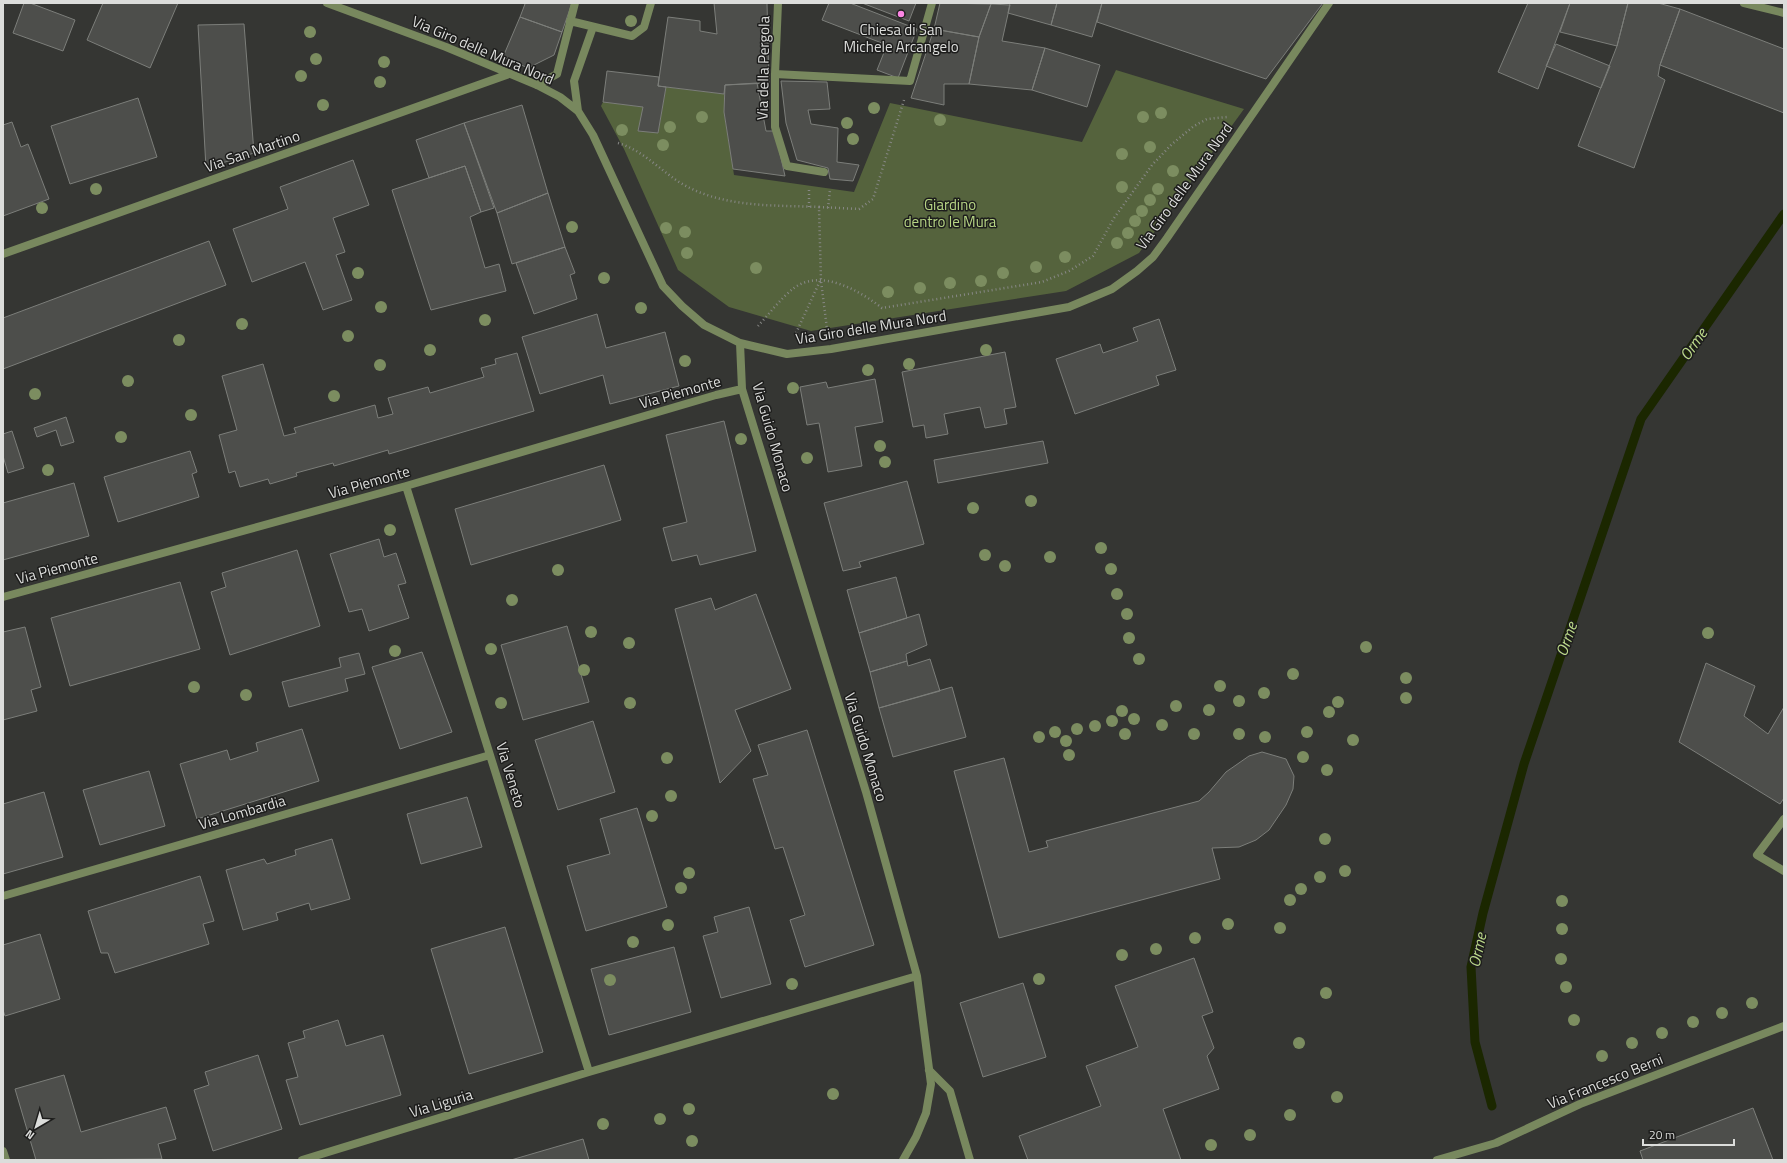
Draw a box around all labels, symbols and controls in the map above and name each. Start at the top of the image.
marker: Chiesa di San Michele Arcangelo [896,9,906,19]
street label: Via Giro delle Mura Nord [408,10,558,90]
street label: Via della Pergola [751,15,775,120]
place label: Chiesa di San Michele Arcangelo [843,18,959,58]
street label: Via Giro delle Mura Nord [1130,118,1238,254]
street label: Via San Martino [201,124,303,178]
park label: Giardino dentro le Mura [904,193,997,233]
street label: Via Giro delle Mura Nord [794,304,948,350]
water label: Orme [1673,322,1714,365]
street label: Via Piemonte [637,369,723,415]
street label: Via Guido Monaco [746,380,800,494]
street label: Via Piemonte [326,459,412,505]
street label: Via Piemonte [13,546,101,590]
water label: Orme [1549,617,1584,659]
street label: Via Guido Monaco [839,690,894,804]
street label: Via Veneto [490,739,532,811]
street label: Via Lombardia [196,788,289,835]
water label: Orme [1462,929,1493,970]
street label: Via Francesco Berni [1544,1047,1666,1115]
street label: Via Liguria [407,1082,476,1123]
north arrow [16,1107,56,1147]
scale bar [1643,1121,1734,1147]
text: 20 m [1649,1125,1675,1144]
text: N [22,1126,38,1144]

